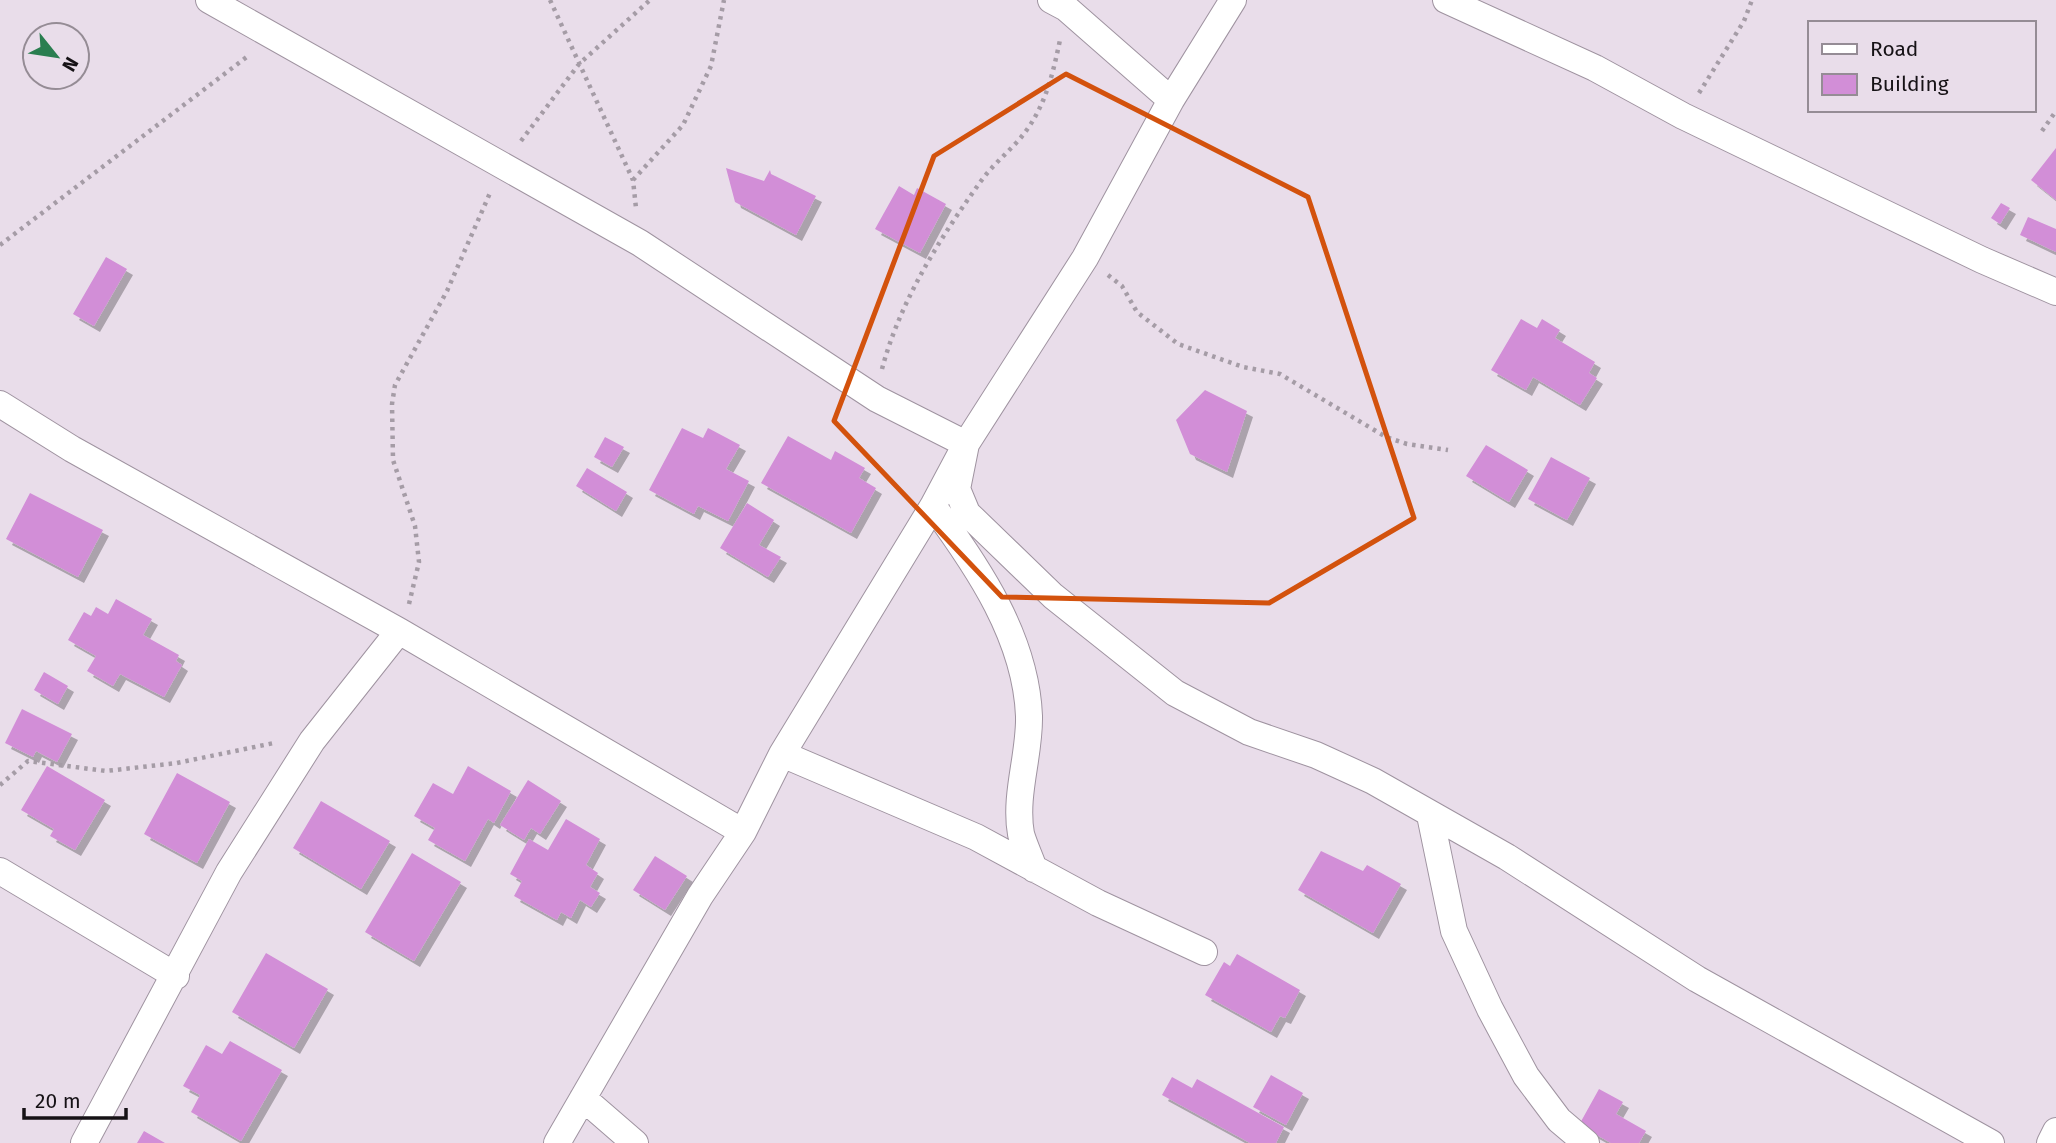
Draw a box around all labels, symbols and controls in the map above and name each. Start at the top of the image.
north arrow [21,21,91,91]
legend [1808,21,2035,112]
text: Road [1870,36,1918,62]
text: N [57,53,83,75]
text: Building [1870,71,1949,97]
scale bar [24,1076,126,1120]
text: 20 m [35,1088,81,1114]

